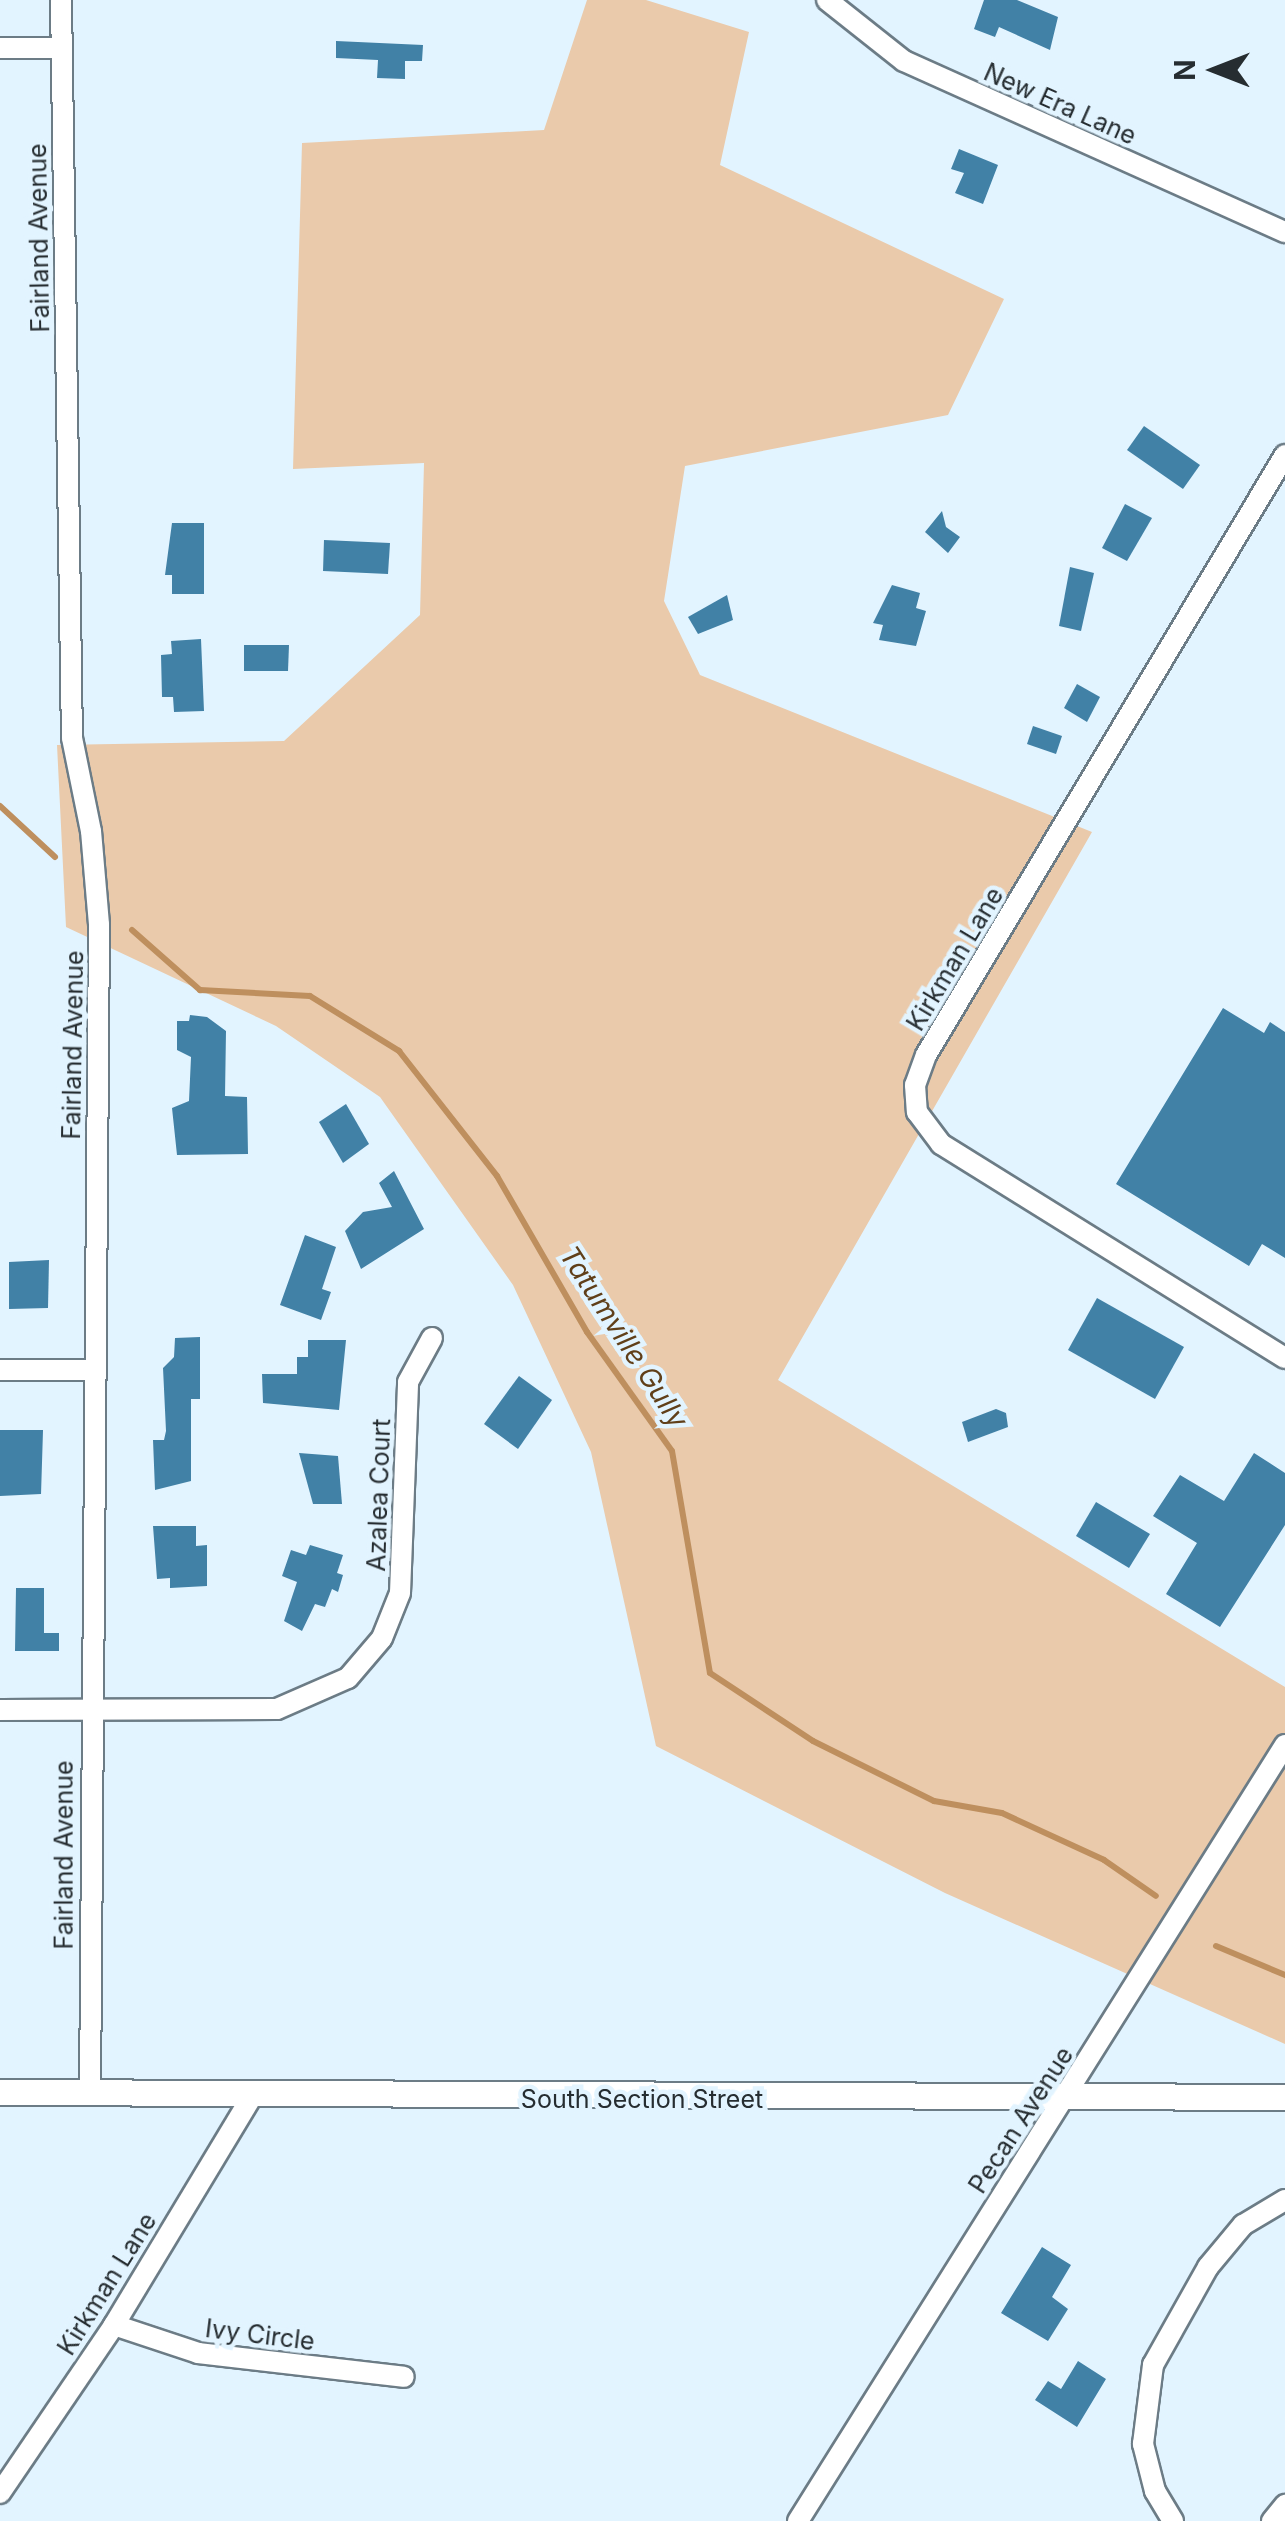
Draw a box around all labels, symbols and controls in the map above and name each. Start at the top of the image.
north arrow [1165,20,1265,120]
street label: New Era Lane [979,57,1141,151]
text: N [1168,59,1202,81]
street label: Fairland Avenue [22,143,56,333]
street label: Kirkman Lane [900,882,1010,1036]
street label: Fairland Avenue [56,950,90,1140]
water label: Tatumville Gully [553,1240,695,1434]
street label: Azalea Court [361,1418,397,1572]
street label: Fairland Avenue [49,1760,79,1950]
street label: Pecan Avenue [963,2041,1079,2199]
street label: South Section Street [521,2084,763,2114]
street label: Kirkman Lane [51,2207,163,2361]
street label: Ivy Circle [203,2313,317,2357]

